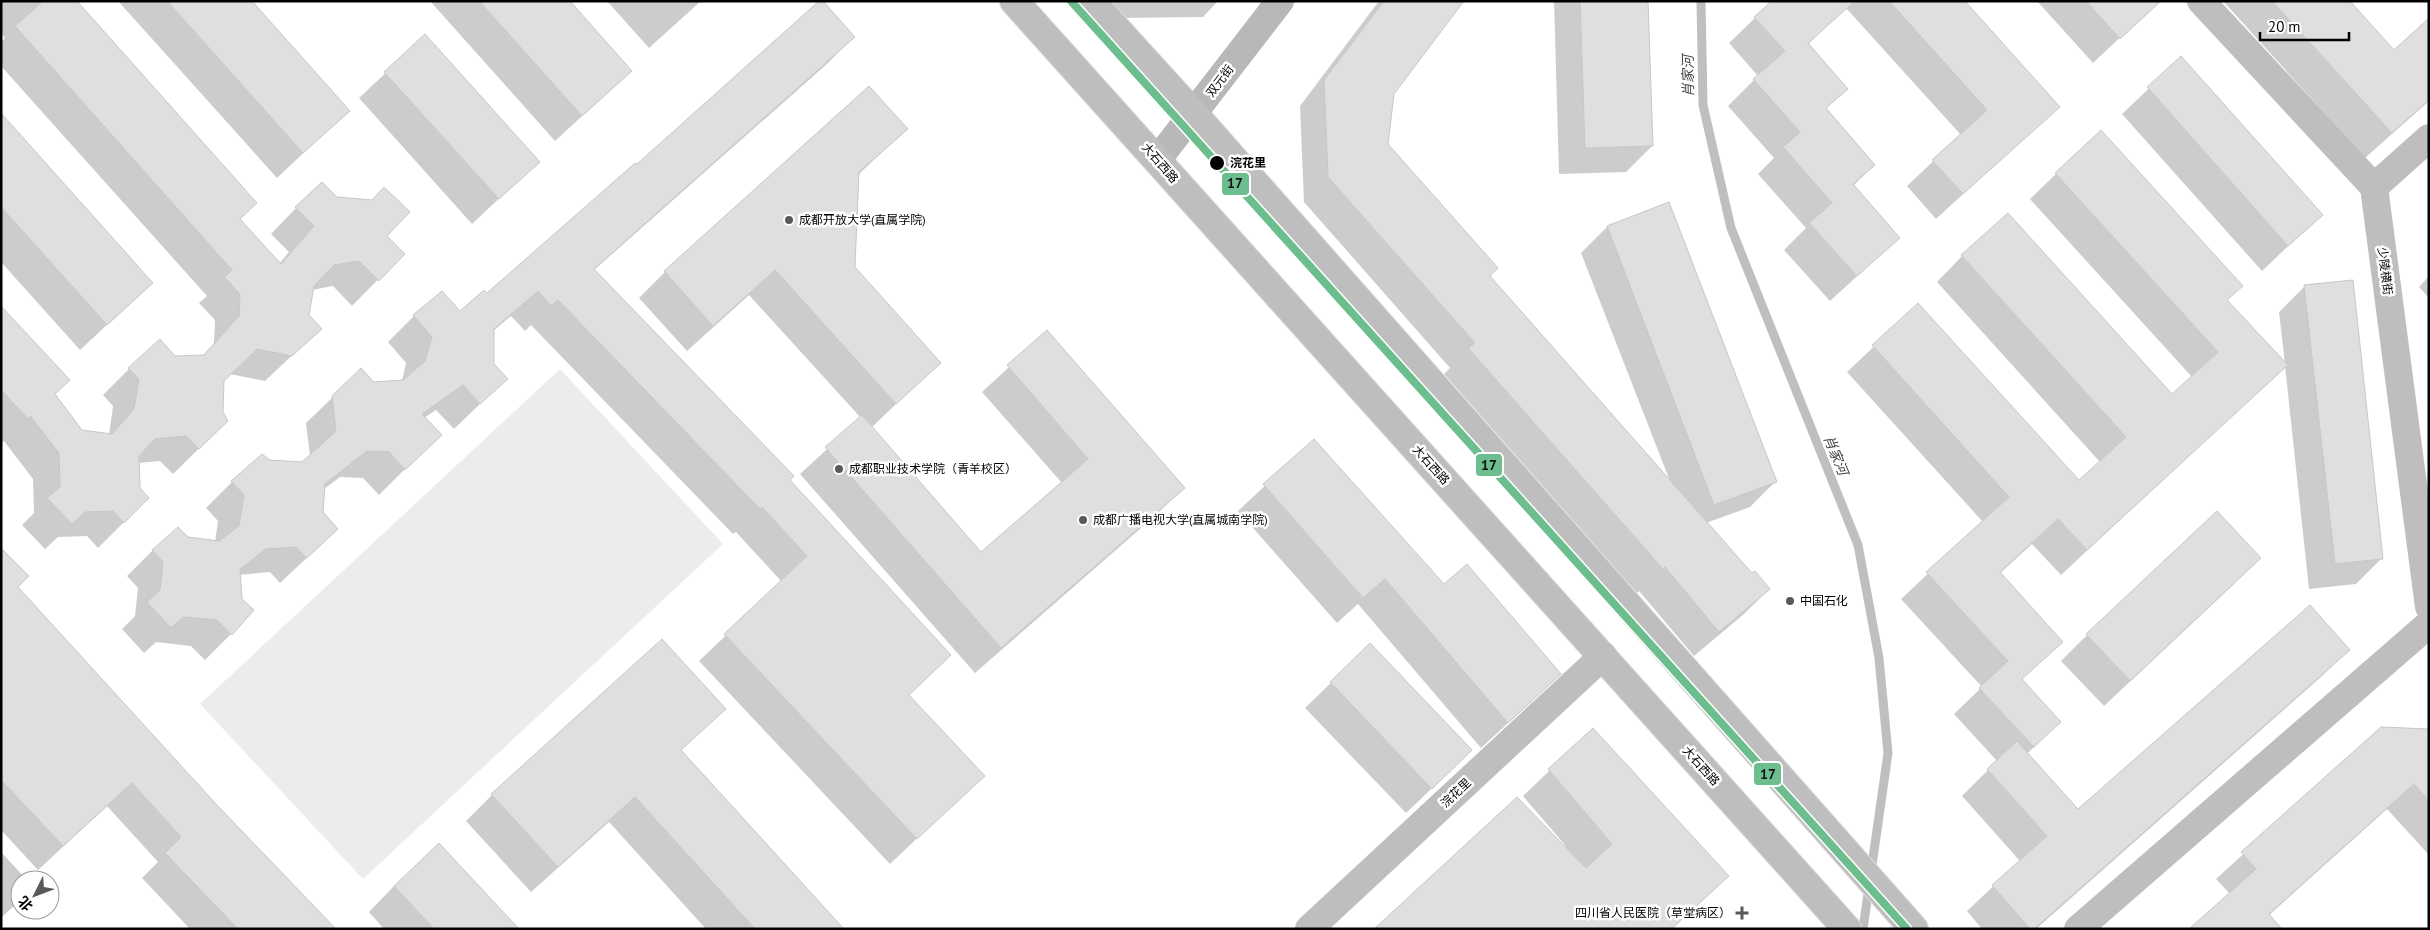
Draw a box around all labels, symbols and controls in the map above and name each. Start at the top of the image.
scale bar [2260,10,2349,42]
text: 20 m [2268,17,2301,36]
water label: 肖家河 [1679,52,1697,97]
street label: 双元街 [1203,62,1236,100]
street label: 大石西路 [1139,140,1182,186]
marker: 浣花里 [1208,154,1226,172]
place label: 浣花里 [1230,155,1266,170]
line badge: 17 [1221,172,1250,196]
text: 17 [1227,174,1243,192]
place label: 成都开放大学(直属学院) [799,212,926,227]
marker: 成都开放大学(直属学院) [783,214,795,226]
street label: 少陵横街 [2375,246,2396,296]
water label: 肖家河 [1820,432,1853,481]
street label: 大石西路 [1410,442,1453,488]
line badge: 17 [1475,453,1503,477]
text: 17 [1481,456,1497,474]
place label: 成都职业技术学院（青羊校区） [849,461,1017,476]
marker: 成都职业技术学院（青羊校区） [833,463,845,475]
place label: 成都广播电视大学(直属城南学院) [1093,512,1268,527]
marker: 成都广播电视大学(直属城南学院) [1077,514,1089,526]
place label: 中国石化 [1800,593,1848,608]
marker: 中国石化 [1784,595,1796,607]
street label: 大石西路 [1680,743,1723,789]
line badge: 17 [1753,762,1782,786]
text: 17 [1760,765,1776,783]
street label: 浣花里 [1437,775,1474,810]
north arrow [10,870,60,920]
text: 北 [14,892,37,915]
place label: 四川省人民医院（草堂病区） [1575,905,1731,920]
marker: 四川省人民医院（草堂病区） [1735,906,1749,920]

